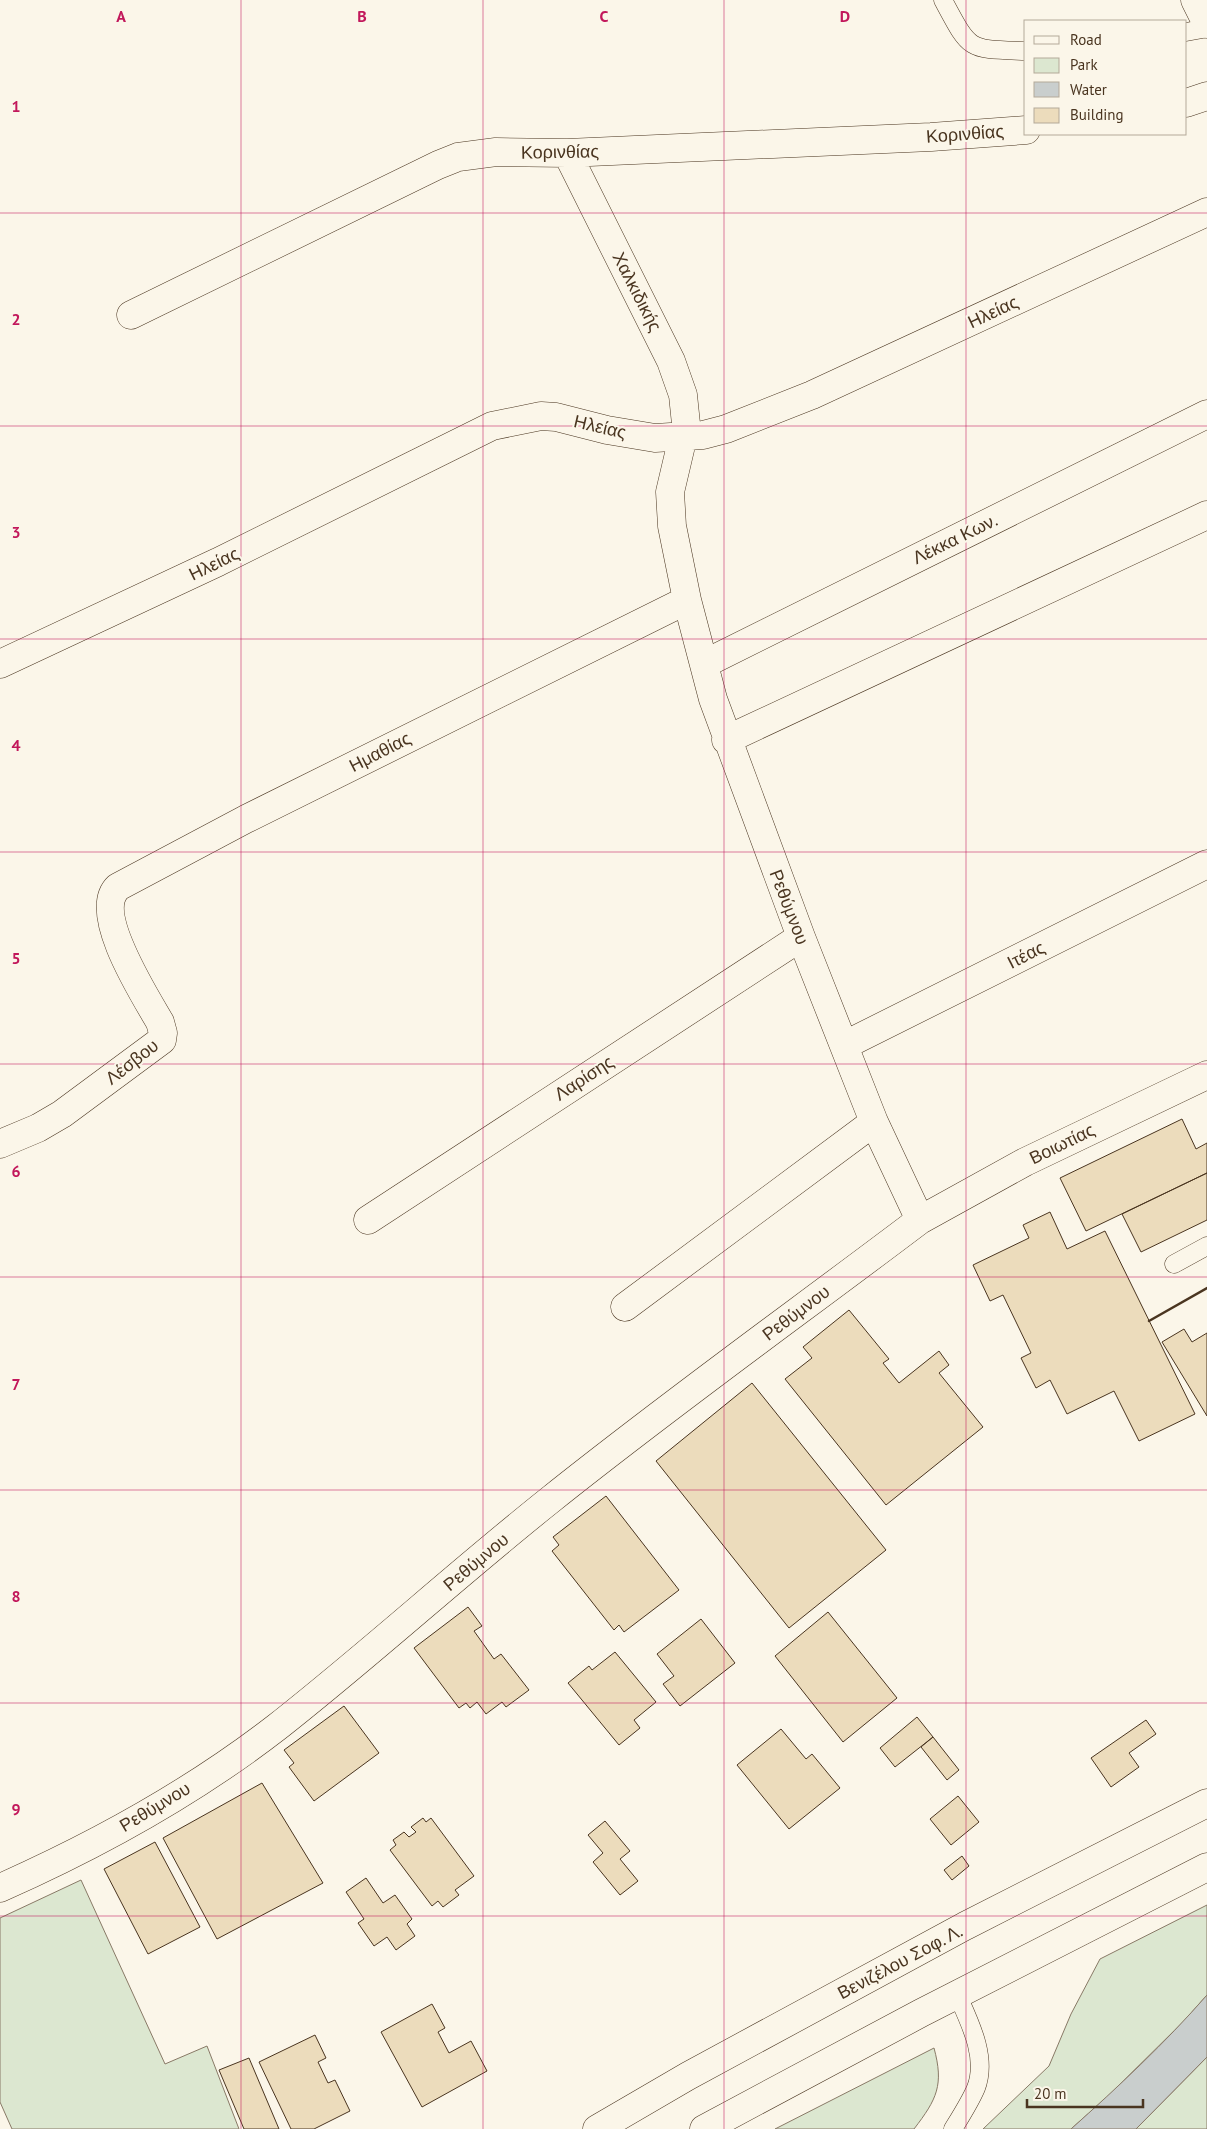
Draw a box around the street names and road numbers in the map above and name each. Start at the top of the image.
street label: Κορινθίας [925,119,1005,148]
street label: Κορινθίας [521,139,600,164]
street label: Χαλκιδικής [608,248,667,336]
street label: Ηλείας [964,290,1022,333]
street label: Ηλείας [572,409,629,444]
street label: Λέκκα Κων. [909,508,1001,569]
street label: Ηλείας [185,541,243,586]
street label: Ημαθίας [345,726,415,777]
street label: Ρεθύμνου [765,866,814,948]
street label: Ιτέας [1003,935,1049,974]
street label: Λέσβου [100,1034,163,1090]
street label: Λαρίσης [550,1050,618,1105]
street label: Βοιωτίας [1025,1118,1099,1169]
street label: Ρεθύμνου [757,1280,834,1345]
street label: Ρεθύμνου [438,1528,513,1596]
street label: Ρεθύμνου [115,1776,194,1837]
street label: Βενιζέλου Σοφ. Λ. [833,1919,966,2004]

